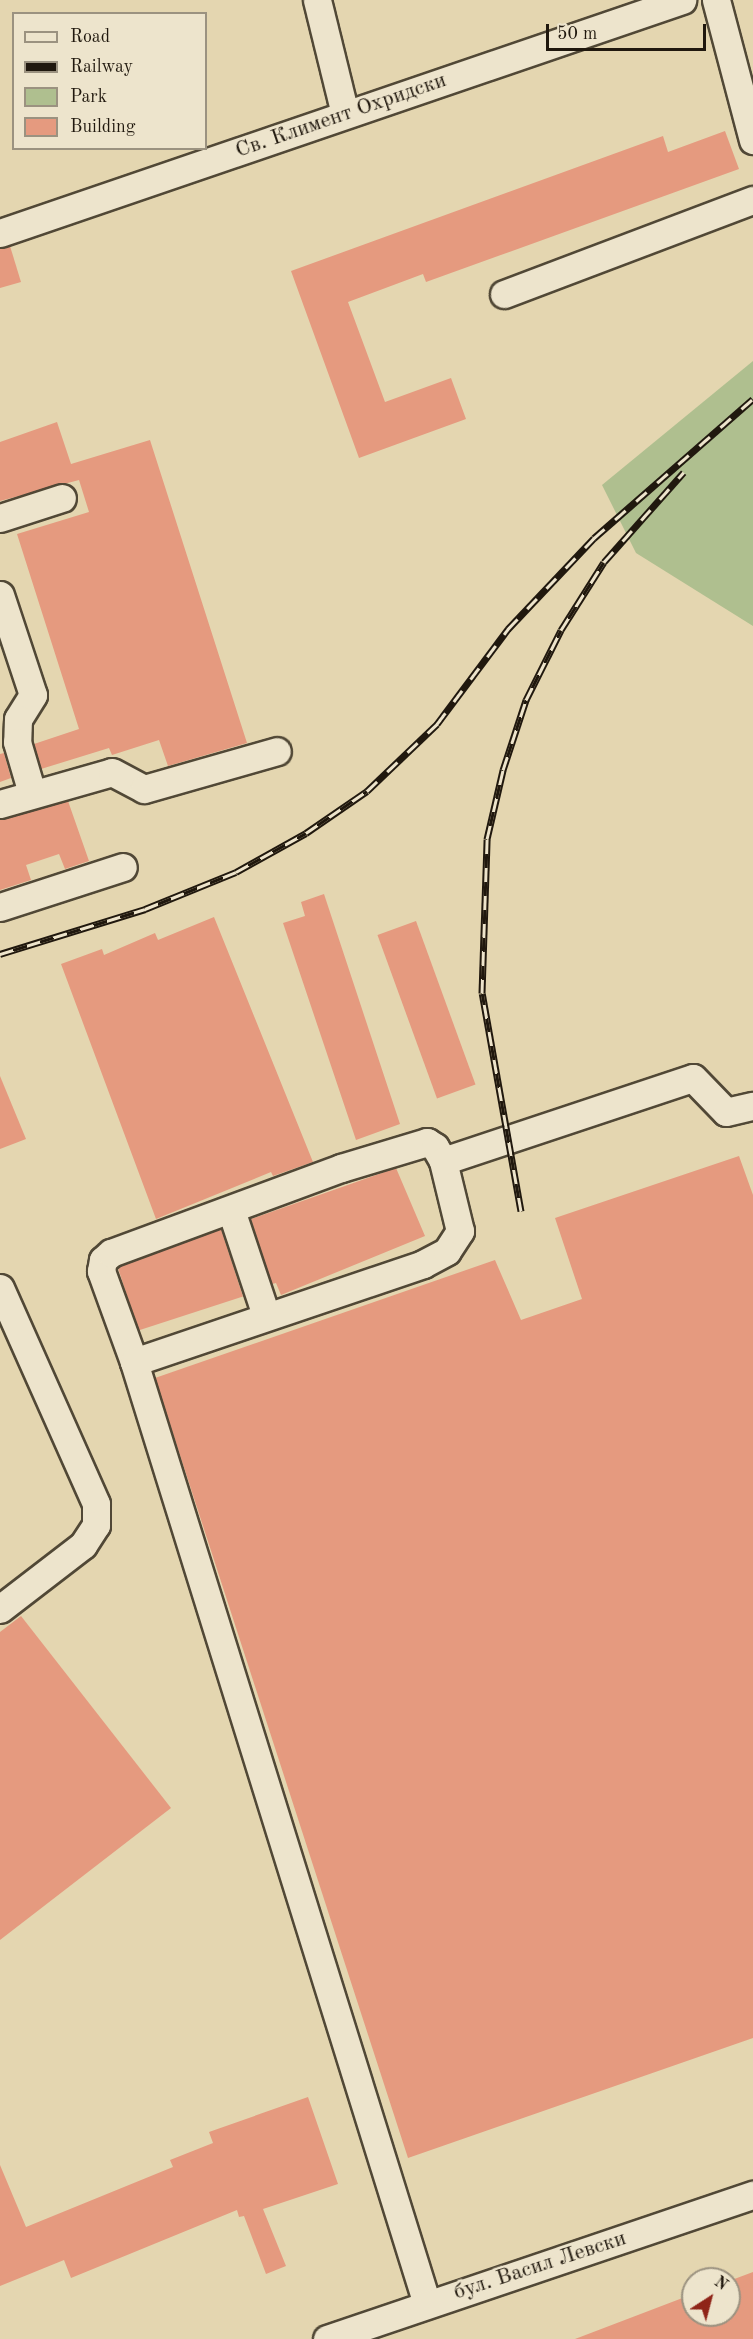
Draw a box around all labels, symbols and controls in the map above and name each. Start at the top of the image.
legend [12,12,207,150]
scale bar [549,12,710,50]
text: 50 m [557,25,597,43]
text: Road [70,28,110,46]
text: Railway [70,58,133,76]
street label: Св. Климент Охридски [232,67,450,165]
text: Park [70,88,107,106]
text: Building [70,118,135,136]
street label: бул. Васил Левски [450,2226,630,2306]
north arrow [681,2267,741,2327]
text: N [711,2274,730,2294]

